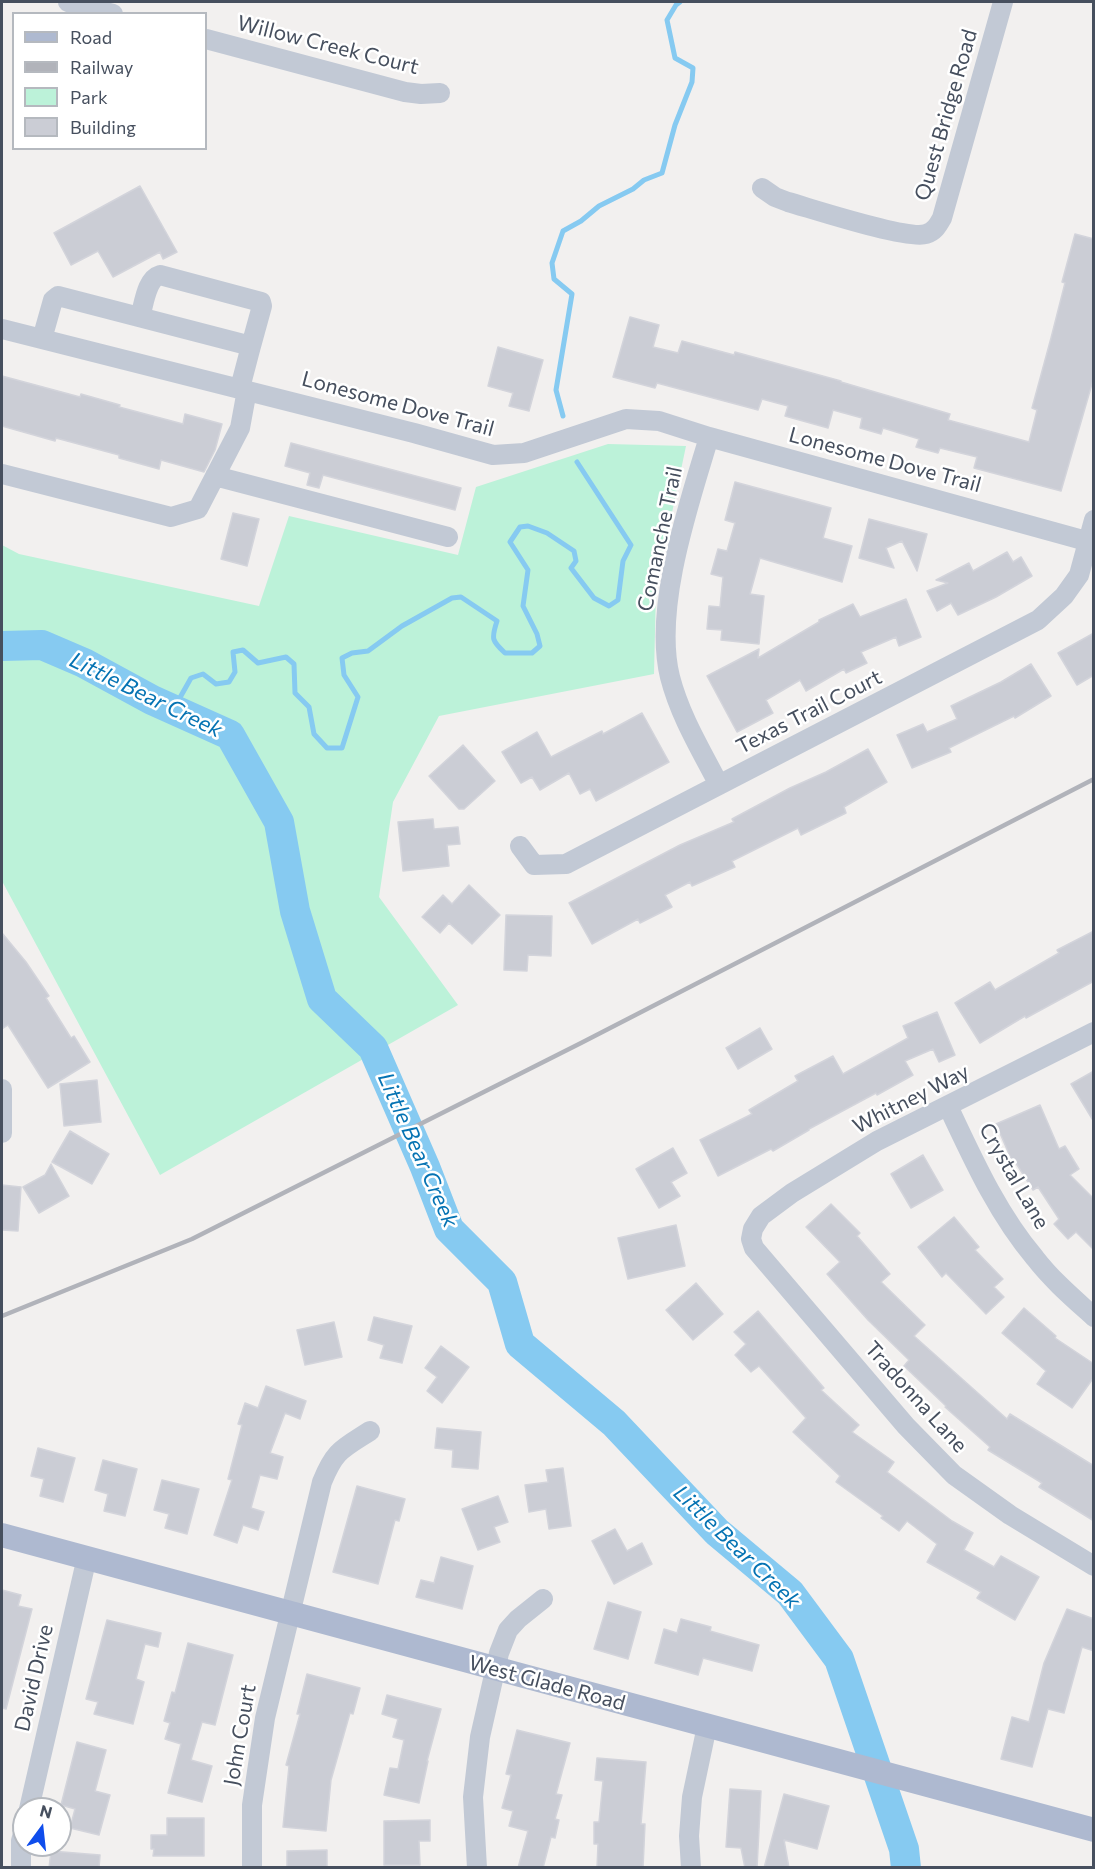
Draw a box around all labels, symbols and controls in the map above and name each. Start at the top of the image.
street label: Willow Creek Court [235,10,421,80]
legend [12,12,207,150]
text: Road [70,26,112,48]
street label: Quest Bridge Road [910,27,982,203]
text: Railway [70,56,133,78]
text: Park [70,86,108,108]
text: Building [70,116,136,138]
street label: Lonesome Dove Trail [299,366,497,442]
street label: Lonesome Dove Trail [786,422,984,498]
street label: Comanche Trail [632,464,688,614]
water label: Little Bear Creek [65,647,227,743]
street label: Texas Trail Court [732,664,886,760]
street label: Whitney Way [849,1059,973,1139]
water label: Little Bear Creek [372,1069,464,1231]
street label: Crystal Lane [974,1119,1054,1233]
street label: Tradonna Lane [860,1336,972,1458]
water label: Little Bear Creek [668,1480,806,1614]
street label: David Drive [9,1622,59,1734]
street label: West Glade Road [466,1650,628,1716]
street label: John Court [219,1682,261,1788]
north arrow [12,1797,72,1857]
text: N [38,1800,55,1822]

